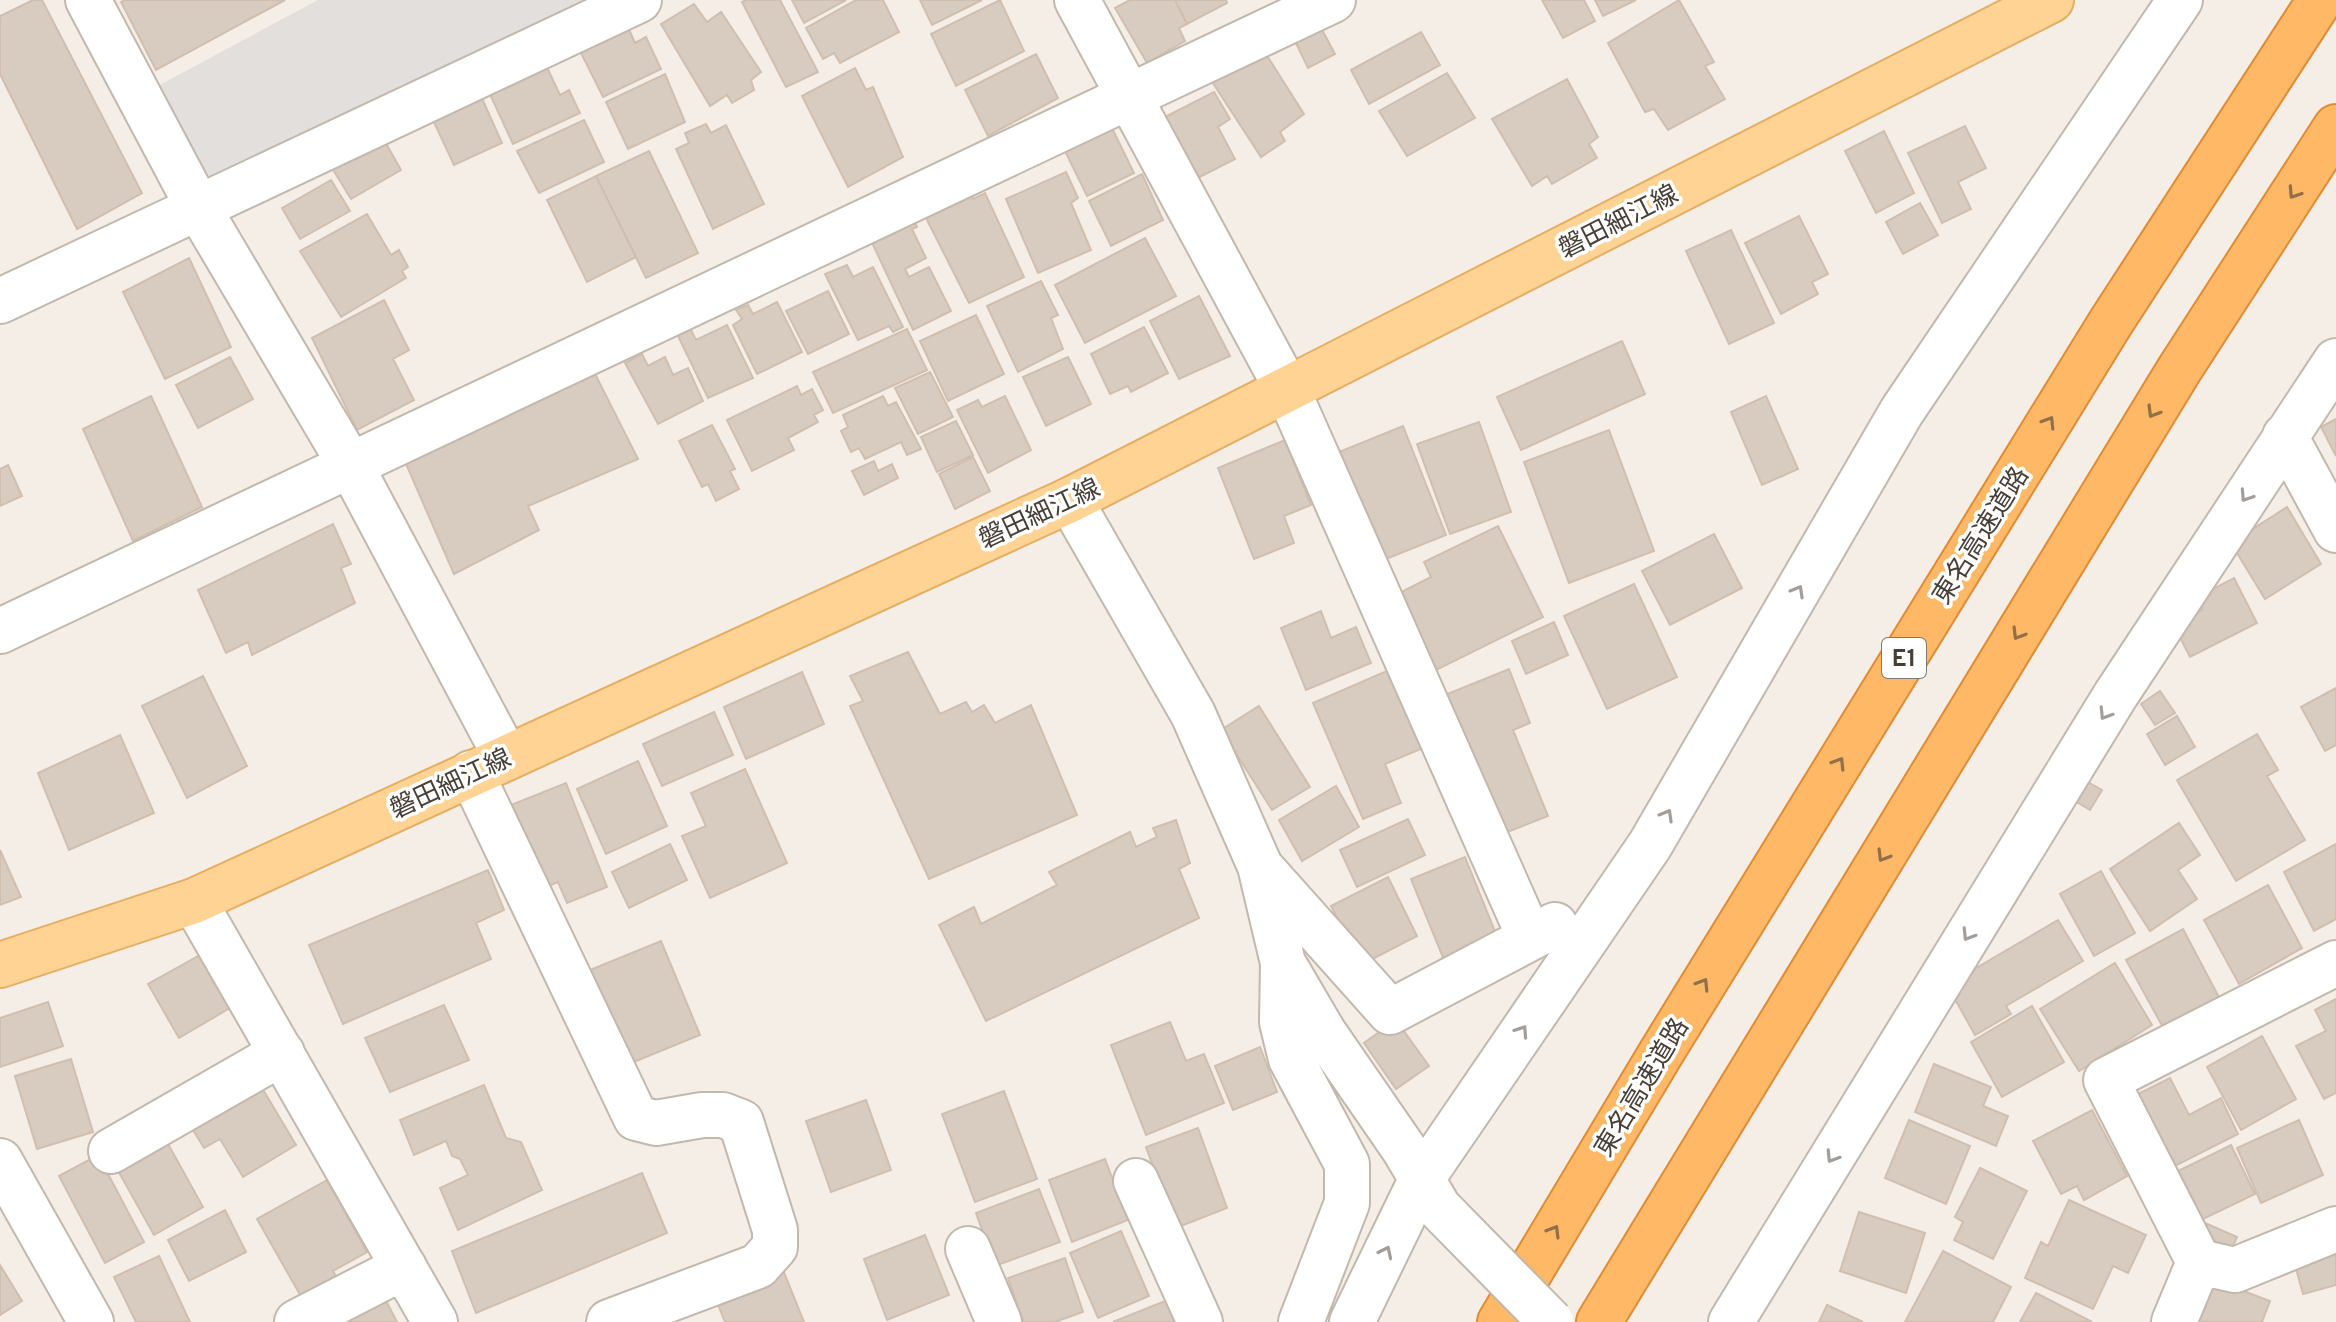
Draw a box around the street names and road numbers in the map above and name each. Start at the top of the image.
street label: 磐田細江線 [1554,179,1685,267]
street label: 東名高速道路 [1927,461,2037,611]
street label: 磐田細江線 [974,473,1106,558]
road number: E1 [1882,638,1926,678]
street label: 磐田細江線 [385,743,517,828]
street label: 東名高速道路 [1589,1013,1697,1164]

